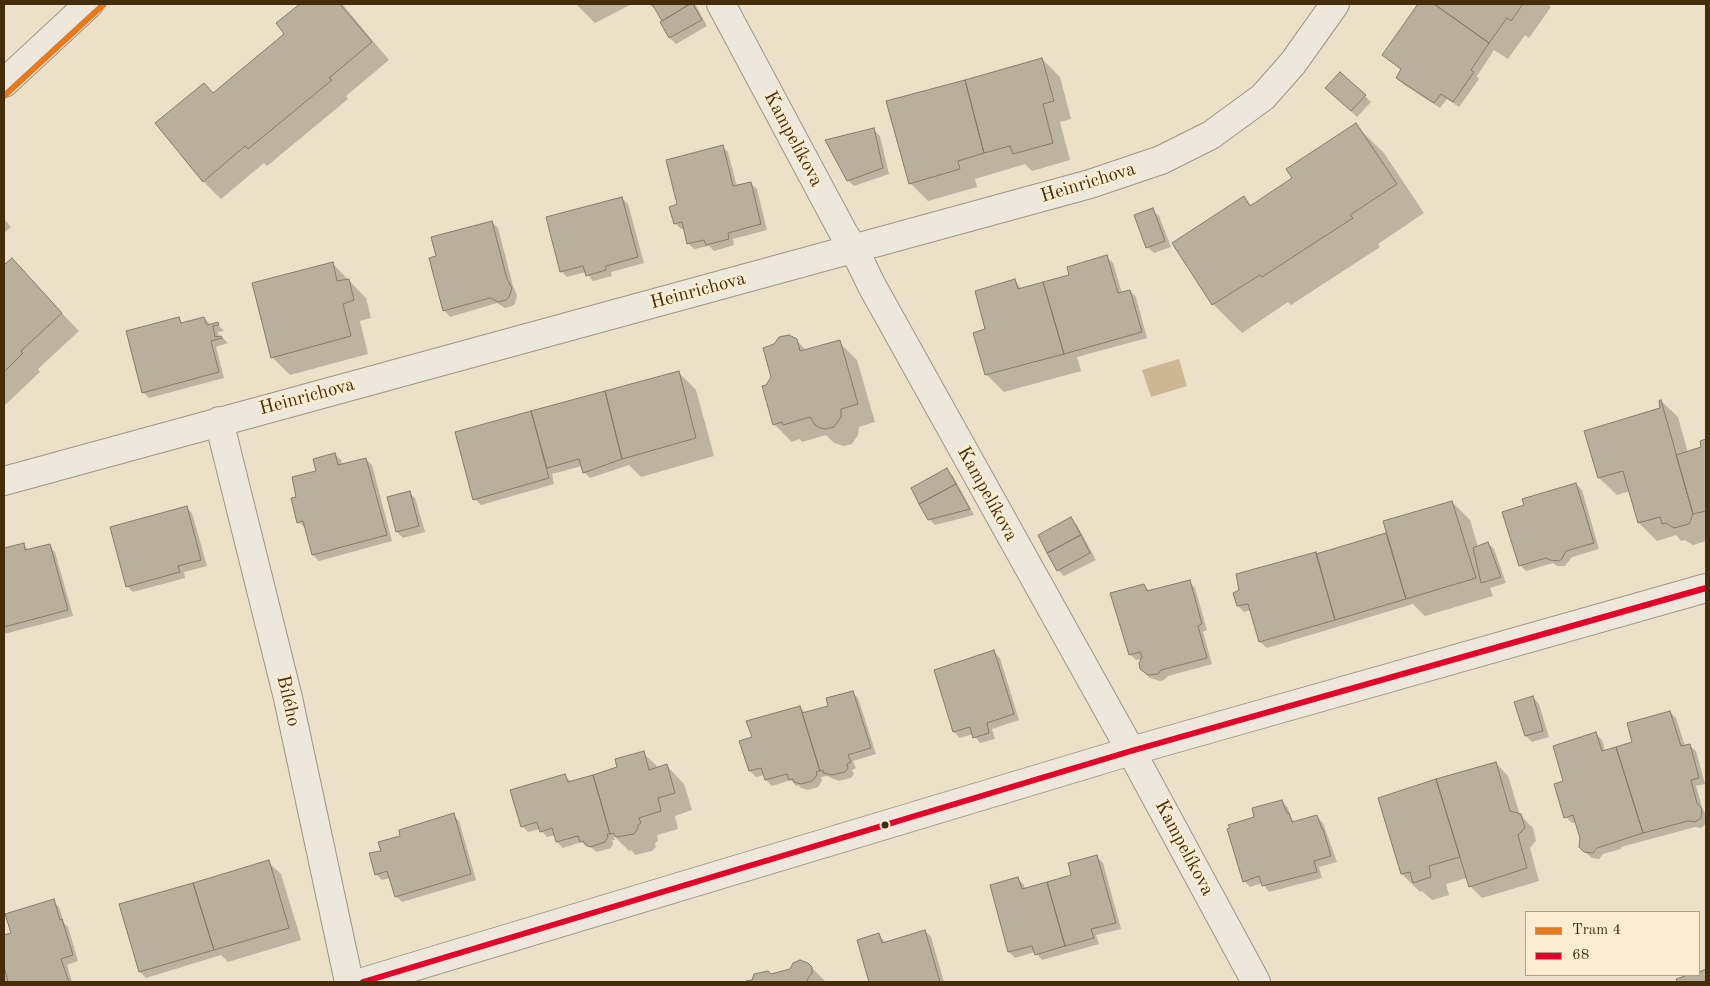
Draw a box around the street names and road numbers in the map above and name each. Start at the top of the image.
street label: Kampelíkova [758,87,828,191]
street label: Heinrichova [1038,158,1138,208]
street label: Heinrichova [648,267,748,315]
street label: Heinrichova [257,373,357,421]
street label: Kampelíkova [952,443,1022,545]
street label: Bílého [271,673,305,729]
street label: Kampelíkova [1149,796,1219,900]

